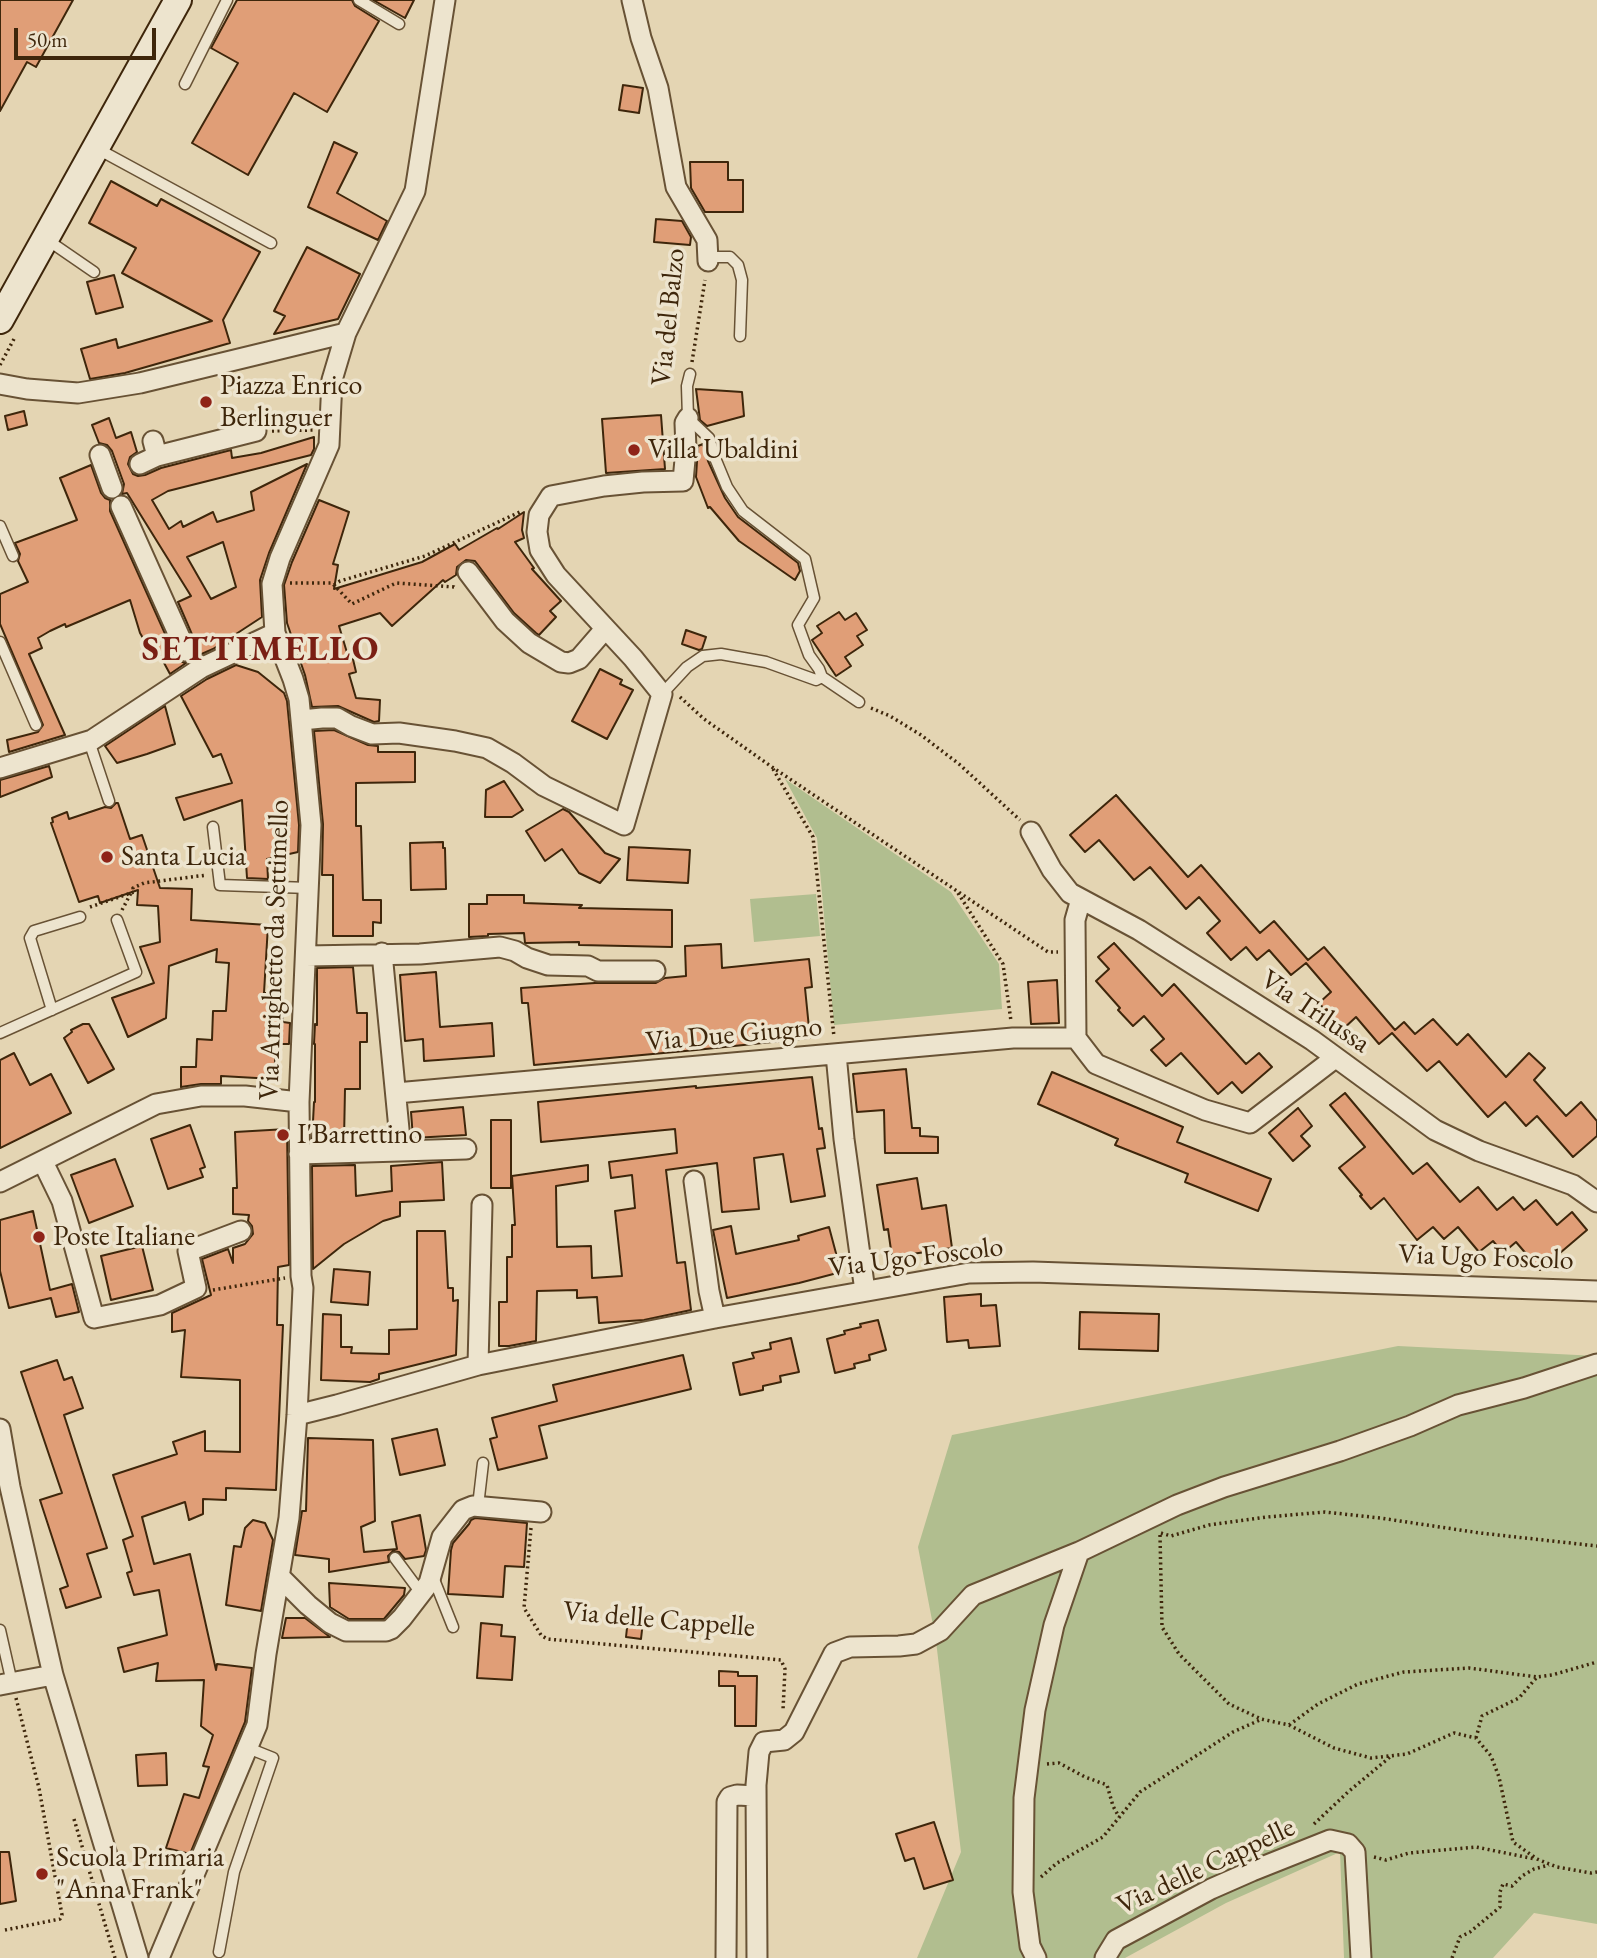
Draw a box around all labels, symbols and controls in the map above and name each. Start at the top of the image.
scale bar [18,14,159,58]
text: 50 m [27,26,68,53]
street label: Via del Balzo [645,247,693,387]
place label: Piazza Enrico Berlinguer [220,369,362,435]
marker: Piazza Enrico Berlinguer [198,394,214,410]
place label: Villa Ubaldini [648,433,798,467]
marker: Villa Ubaldini [626,442,642,458]
district label: SETTIMELLO [143,629,379,671]
street label: Via Arrighetto da Settimello [253,799,297,1101]
place label: Santa Lucia [121,840,246,874]
marker: Santa Lucia [99,849,115,865]
street label: Via Trilussa [1254,963,1376,1061]
street label: Via Due Giugno [644,1011,824,1059]
place label: I'Barrettino [297,1118,422,1152]
marker: I'Barrettino [275,1127,291,1143]
place label: Poste Italiane [53,1220,195,1254]
marker: Poste Italiane [31,1229,47,1245]
street label: Via Ugo Foscolo [827,1231,1005,1285]
street label: Via Ugo Foscolo [1398,1238,1574,1278]
street label: Via delle Cappelle [562,1595,756,1645]
street label: Via delle Cappelle [1112,1811,1300,1923]
place label: Scuola Primaria "Anna Frank" [56,1841,224,1907]
marker: Scuola Primaria "Anna Frank" [34,1866,50,1882]

